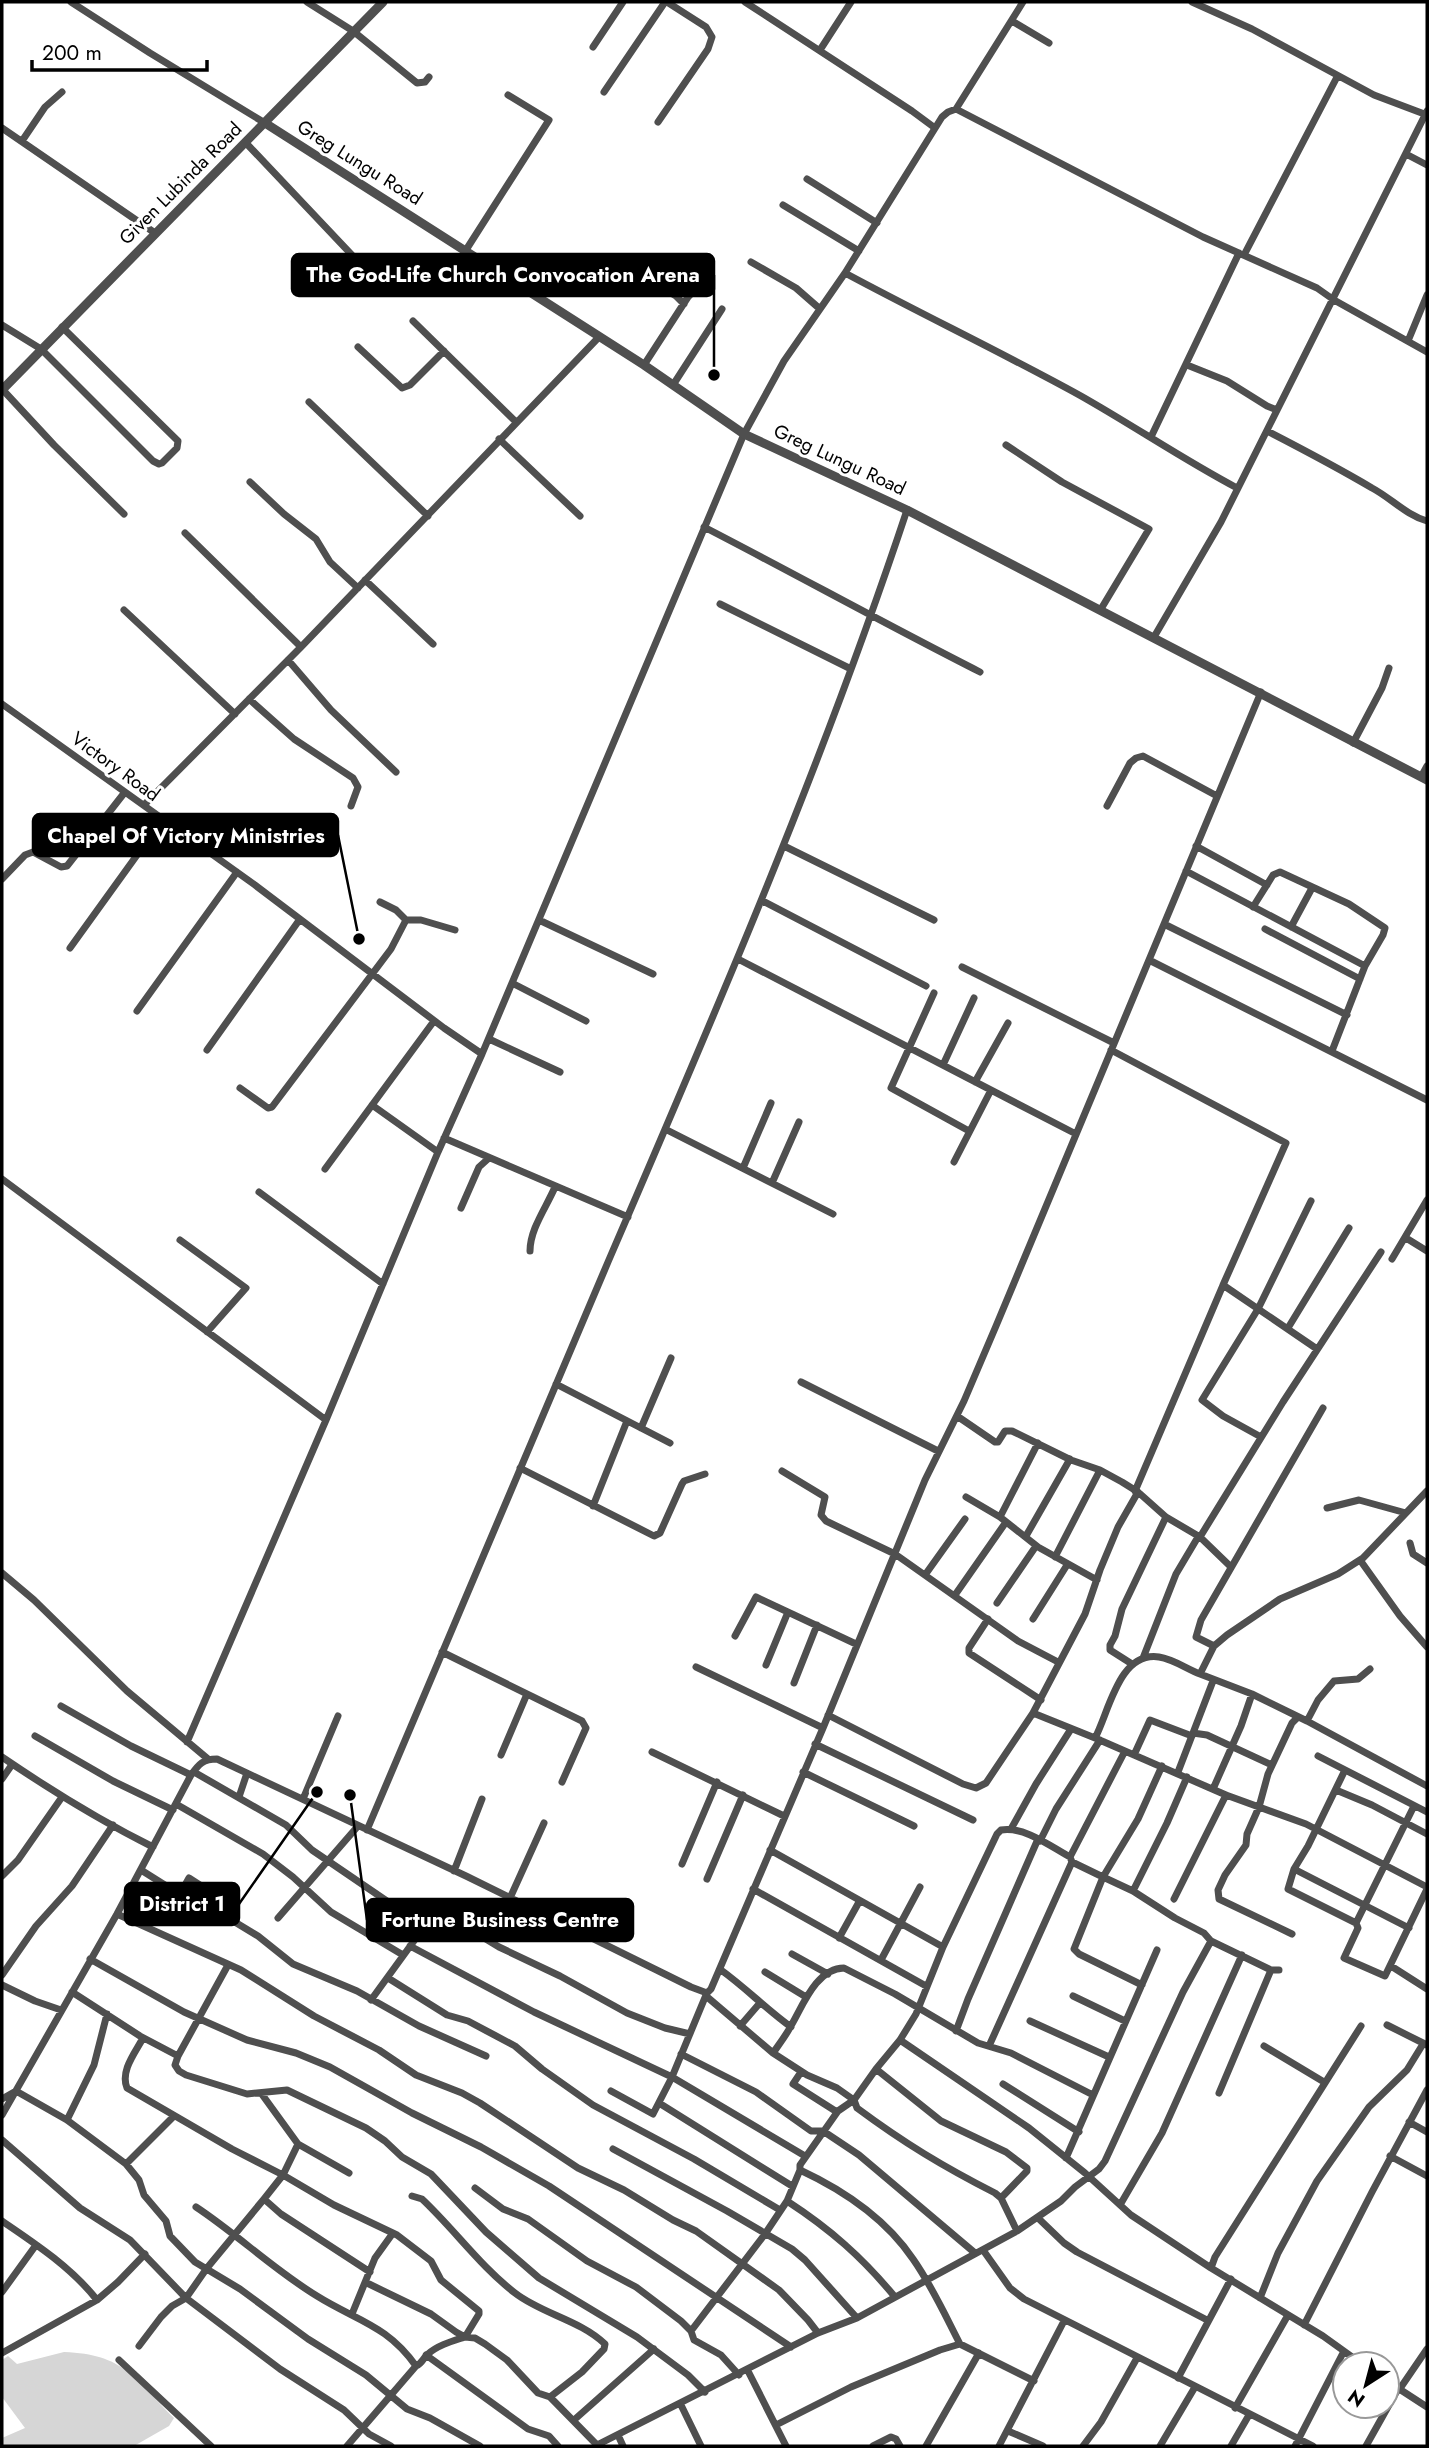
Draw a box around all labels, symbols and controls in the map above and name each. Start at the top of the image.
scale bar [32,28,206,72]
text: 200 m [42,38,102,68]
street label: Greg Lungu Road [292,113,427,212]
street label: Given Lubinda Road [113,116,248,251]
callout: The God-Life Church Convocation Arena [292,254,714,296]
text: The God-Life Church Convocation Arena [306,260,700,290]
street label: Greg Lungu Road [769,417,910,502]
street label: Victory Road [66,725,166,808]
callout: Chapel Of Victory Ministries [33,814,338,856]
text: Chapel Of Victory Ministries [47,821,325,851]
callout: District 1 [125,1883,239,1925]
text: District 1 [139,1889,225,1919]
callout: Fortune Business Centre [367,1899,633,1941]
text: Fortune Business Centre [381,1905,619,1935]
north arrow [1331,2350,1401,2420]
text: N [1342,2383,1370,2414]

